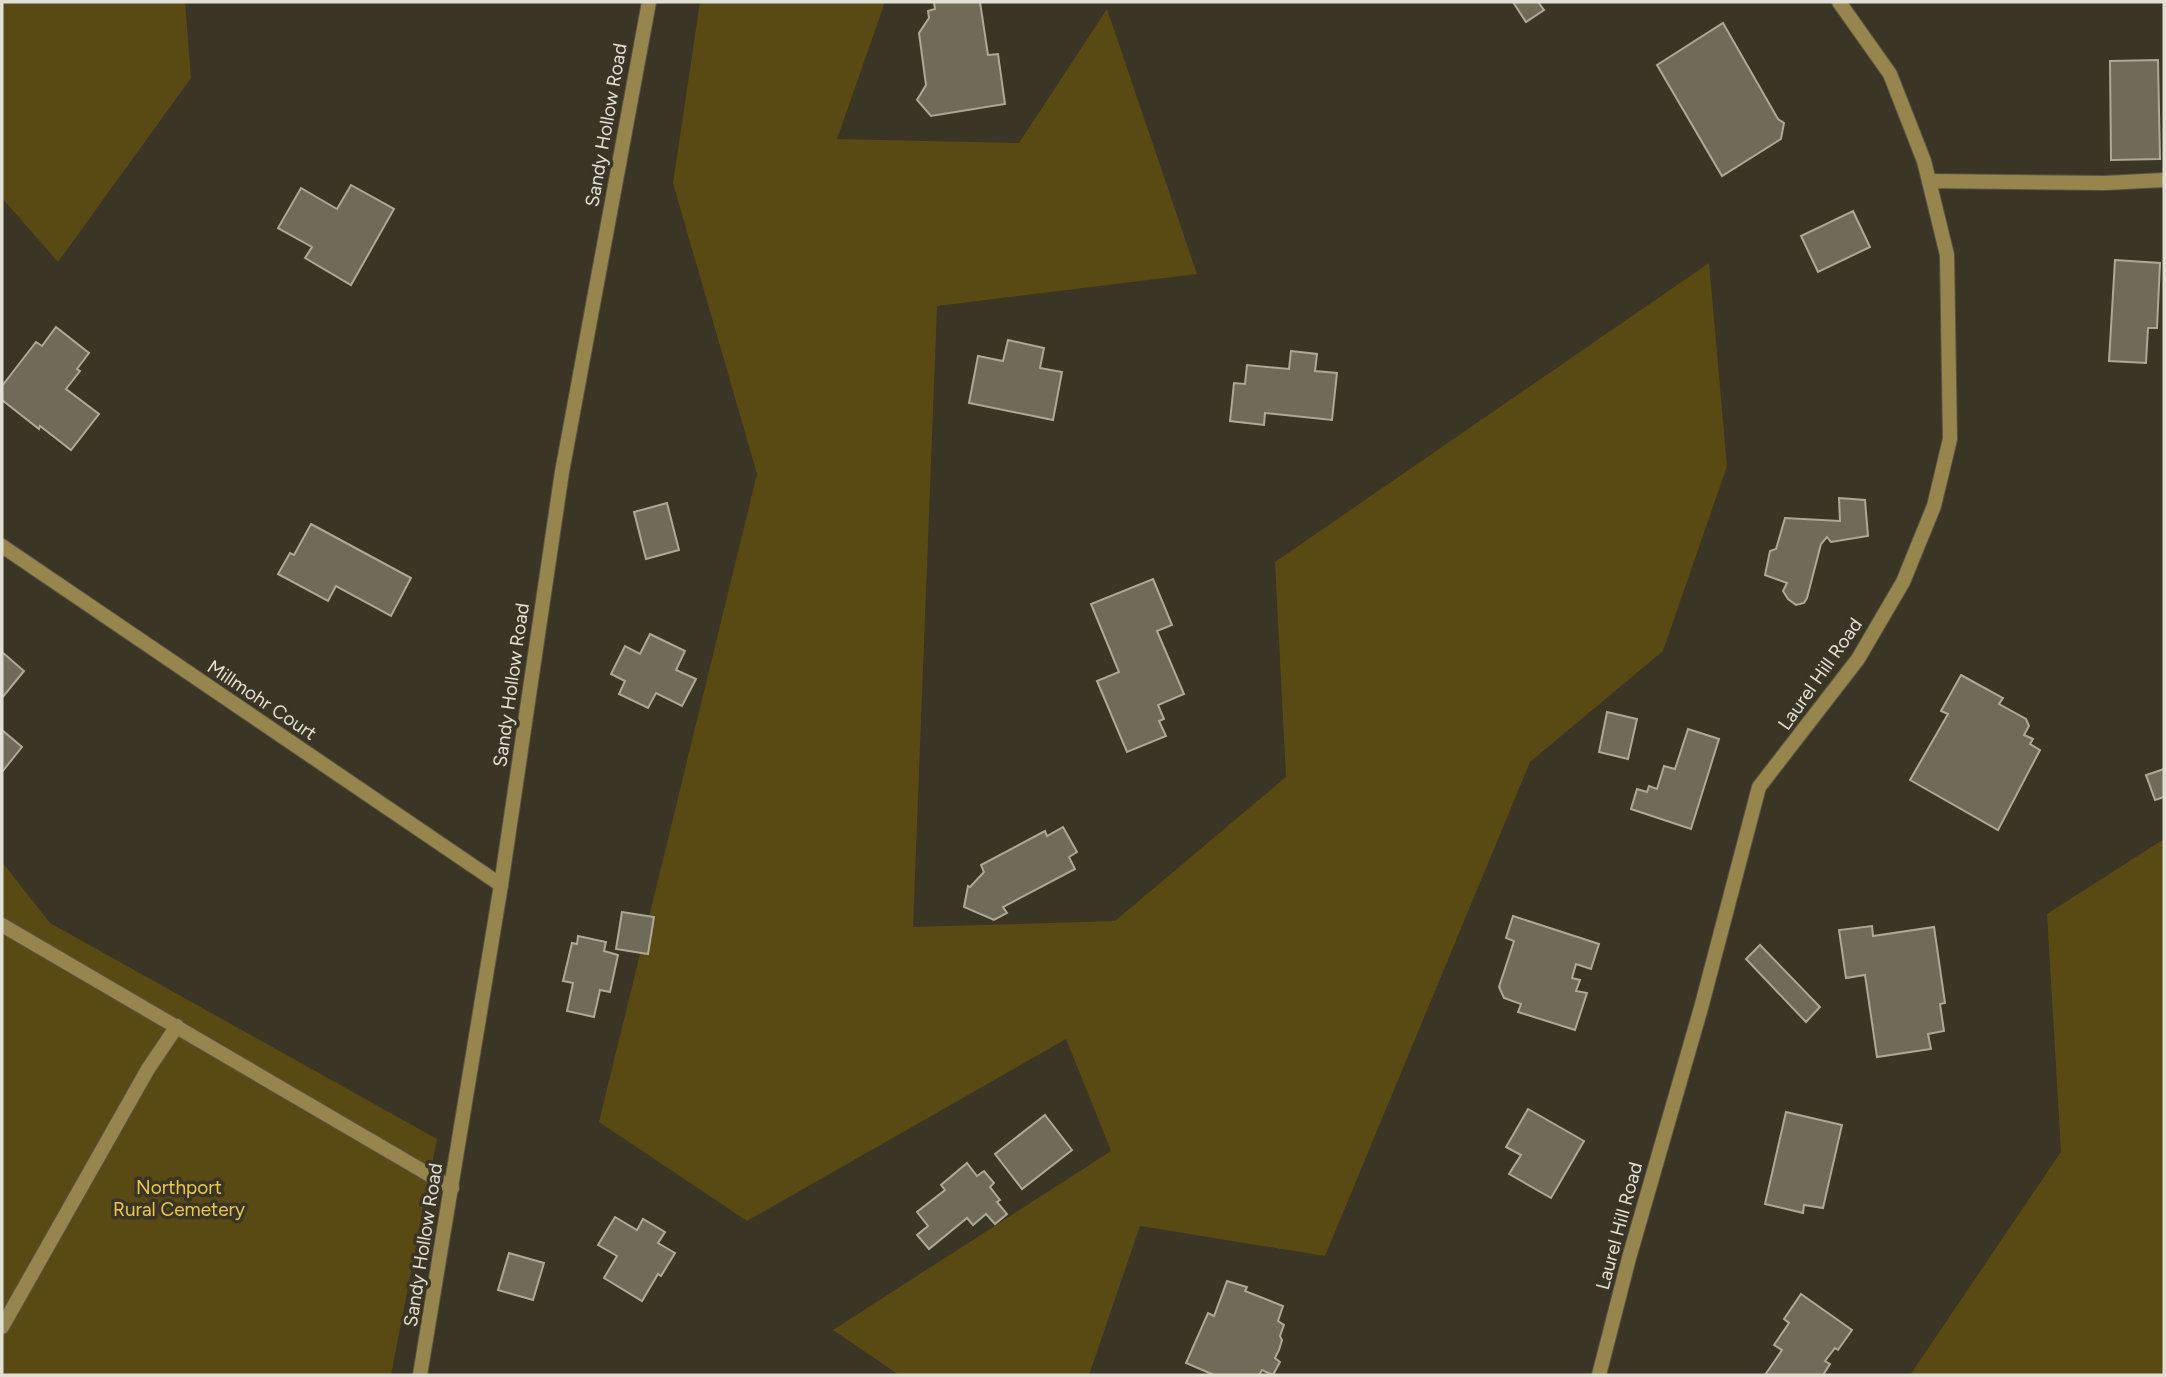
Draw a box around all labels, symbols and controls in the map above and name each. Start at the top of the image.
street label: Sandy Hollow Road [580,41,632,209]
street label: Sandy Hollow Road [488,601,534,769]
street label: Laurel Hill Road [1773,614,1867,734]
street label: Millmohr Court [203,655,321,745]
street label: Laurel Hill Road [1591,1160,1647,1292]
street label: Sandy Hollow Road [399,1161,447,1329]
park label: Northport Rural Cemetery [113,1176,245,1221]

